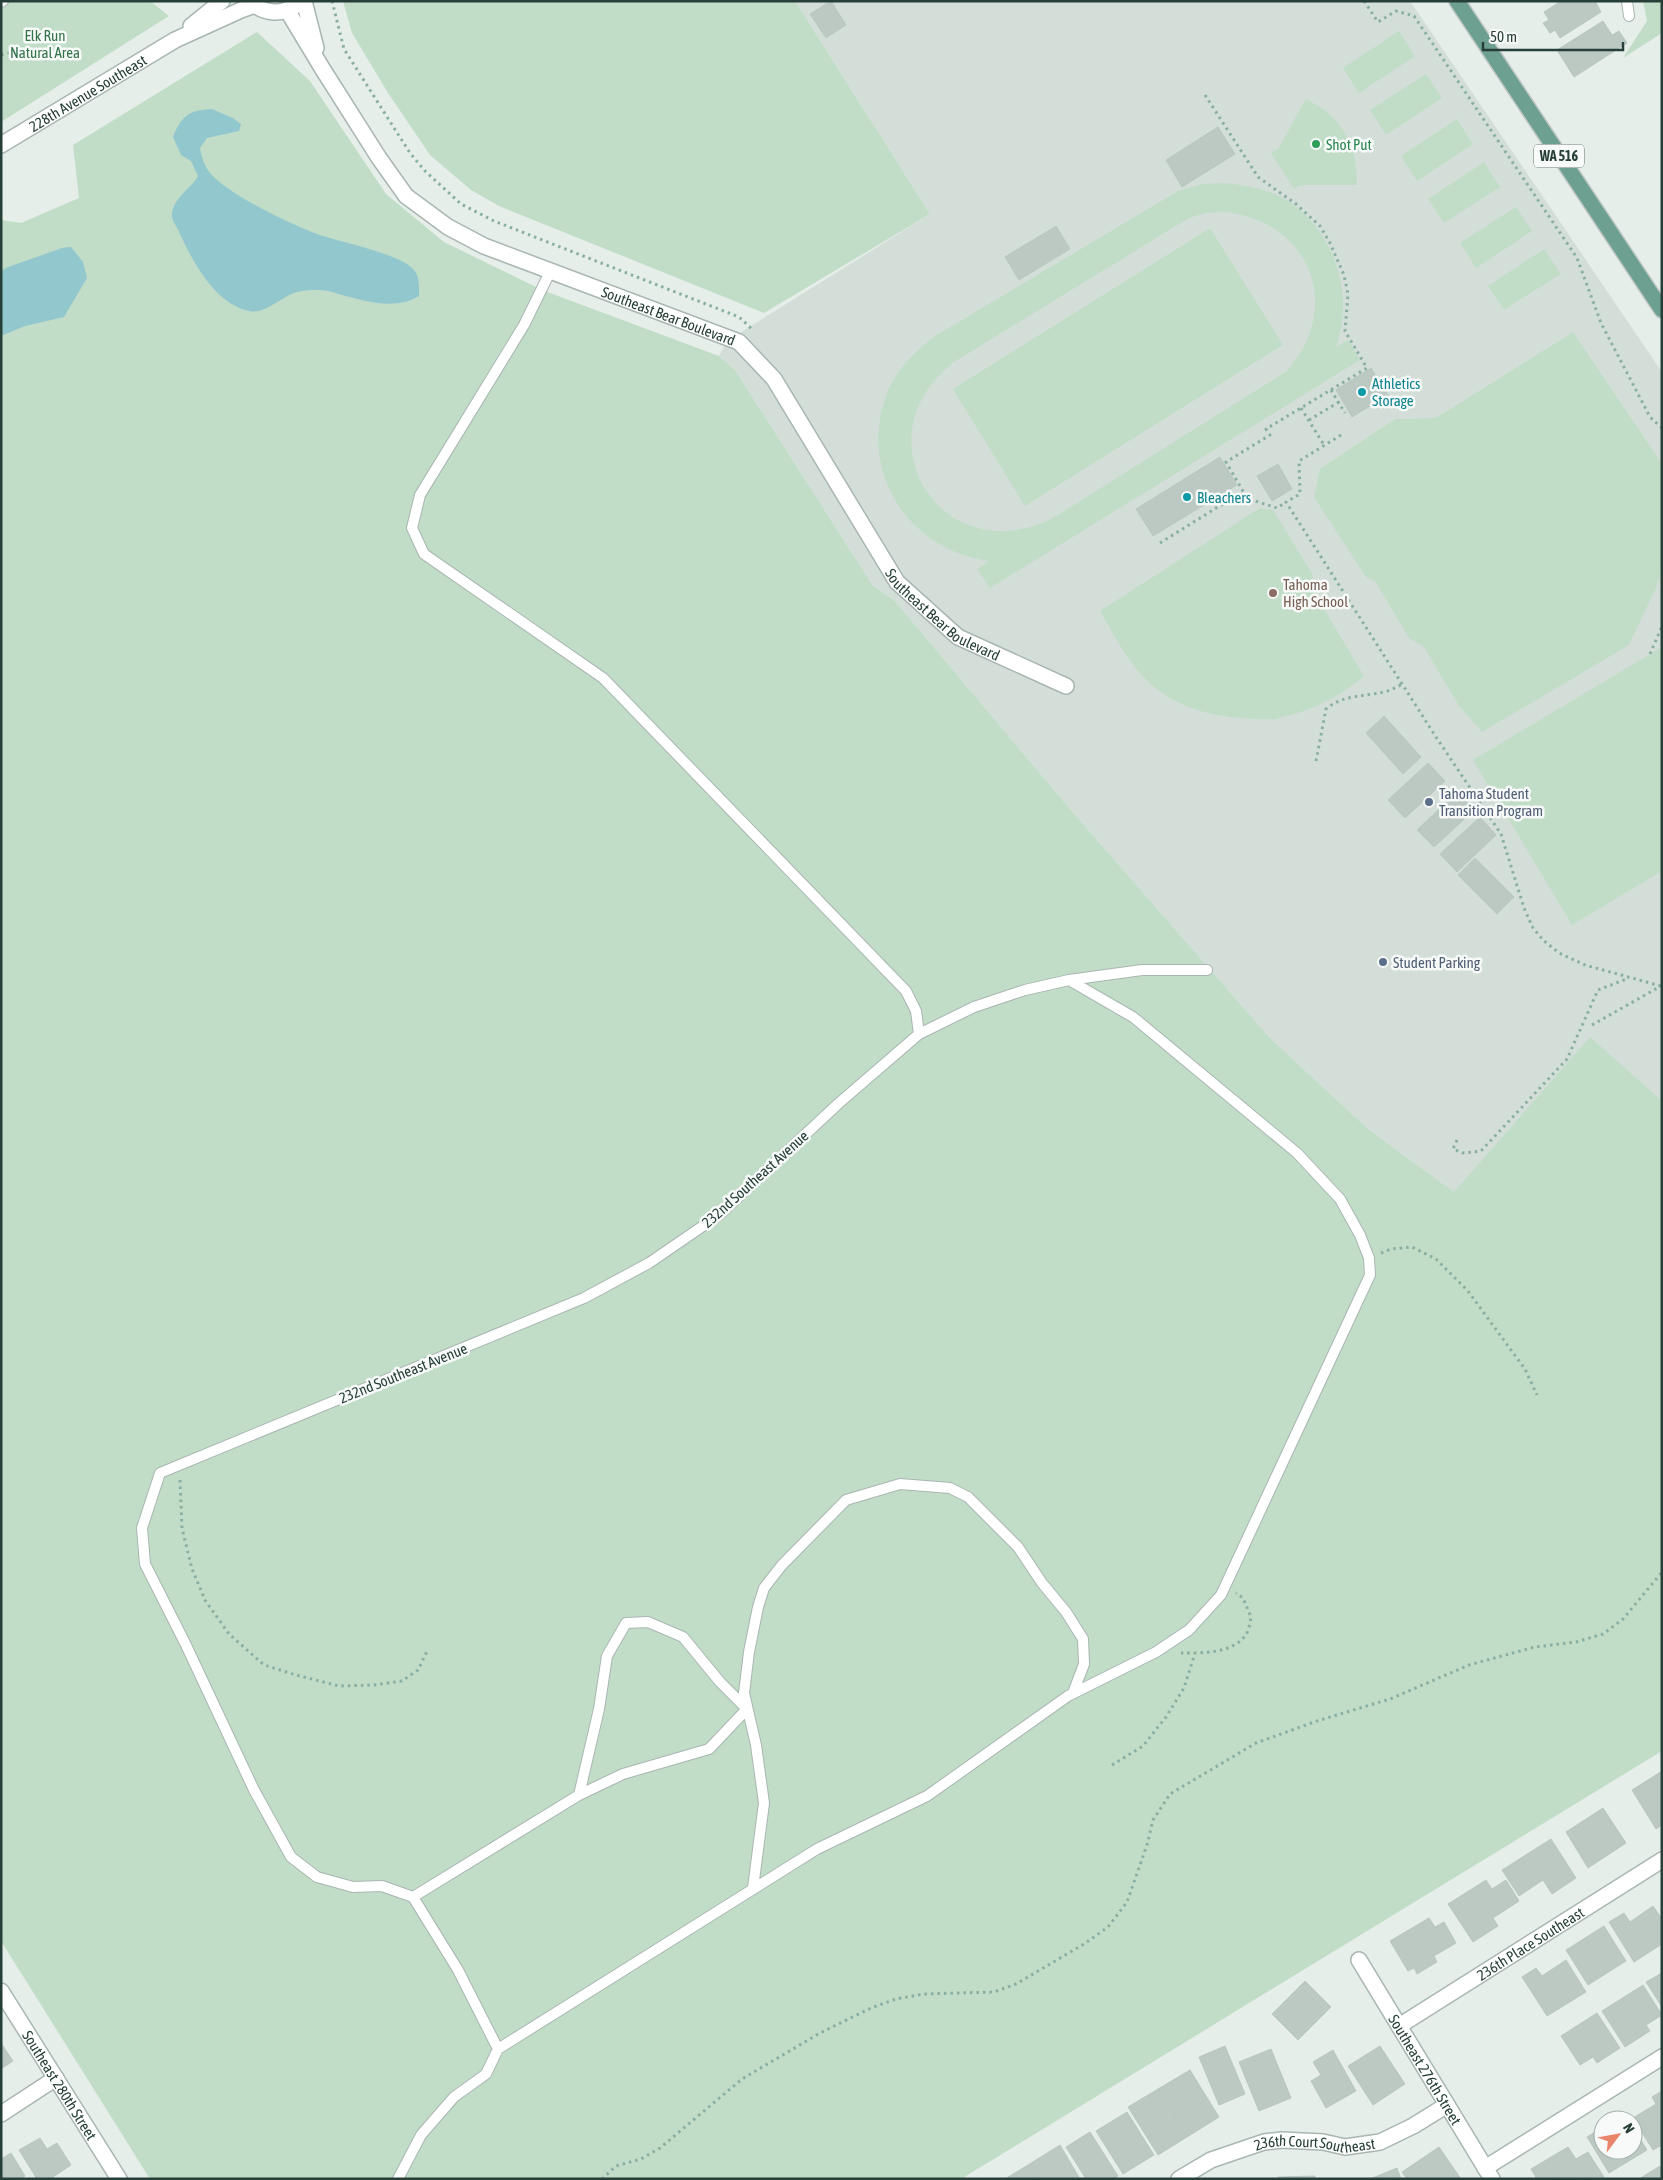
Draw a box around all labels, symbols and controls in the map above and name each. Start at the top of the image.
scale bar [1483,20,1623,52]
park label: Elk Run Natural Area [10,27,80,61]
text: 50 m [1490,28,1517,45]
street label: 228th Avenue Southeast [26,51,149,135]
place label: Shot Put [1326,136,1372,153]
marker: Shot Put [1310,138,1322,150]
road number: WA 516 [1534,144,1584,168]
street label: Southeast Bear Boulevard [599,283,738,348]
place label: Athletics Storage [1372,375,1420,409]
marker: Athletics Storage [1356,386,1368,398]
place label: Bleachers [1197,489,1251,506]
marker: Bleachers [1181,491,1193,503]
street label: Southeast Bear Boulevard [882,565,1003,663]
place label: Tahoma High School [1283,576,1348,610]
marker: Tahoma High School [1267,587,1279,599]
place label: Tahoma Student Transition Program [1439,785,1543,819]
marker: Tahoma Student Transition Program [1423,796,1435,808]
place label: Student Parking [1393,954,1481,971]
marker: Student Parking [1377,956,1389,968]
street label: 232nd Southeast Avenue [698,1127,812,1231]
street label: 232nd Southeast Avenue [336,1339,470,1406]
street label: 236th Place Southeast [1473,1903,1587,1983]
street label: Southeast 276th Street [1386,2011,1465,2127]
street label: Southeast 280th Street [19,2027,101,2143]
north arrow [1593,2110,1643,2160]
text: N [1620,2120,1638,2136]
street label: 236th Court Southeast [1251,2131,1376,2155]

